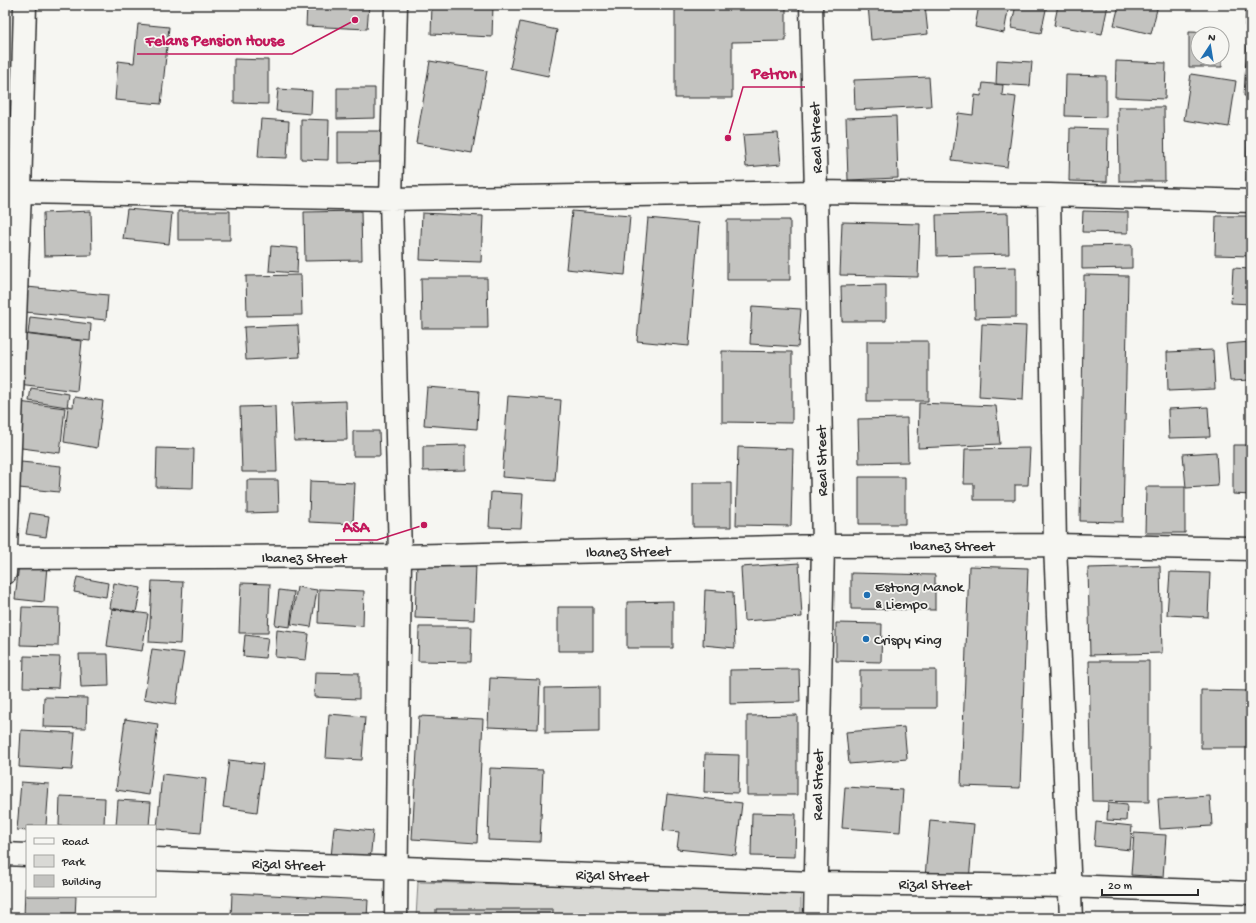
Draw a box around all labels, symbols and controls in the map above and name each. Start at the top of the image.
callout: Felans Pension House [137,26,292,54]
north arrow [1190,26,1230,66]
text: N [1207,32,1216,45]
text: Felans Pension House [145,33,285,52]
callout: Petron [743,59,805,87]
text: Petron [750,66,797,85]
street label: Real Street [807,100,827,174]
street label: Real Street [813,424,833,497]
callout: ASA [335,512,377,540]
text: ASA [342,520,371,539]
street label: Ibanez Street [910,538,996,556]
street label: Ibanez Street [585,543,672,563]
street label: Ibanez Street [262,550,348,568]
place label: Estong Manok & Liempo [875,579,965,614]
marker: Estong Manok & Liempo [862,590,872,600]
place label: Crispy King [874,632,942,650]
marker: Crispy King [861,634,871,644]
street label: Real Street [809,748,829,821]
legend [26,825,156,897]
text: Road [62,836,89,850]
text: Park [61,856,87,870]
street label: Rizal Street [251,856,327,876]
street label: Rizal Street [575,867,651,887]
scale bar [1102,871,1198,897]
text: Building [61,876,101,890]
street label: Rizal Street [898,876,973,896]
text: 20 m [1108,880,1133,894]

